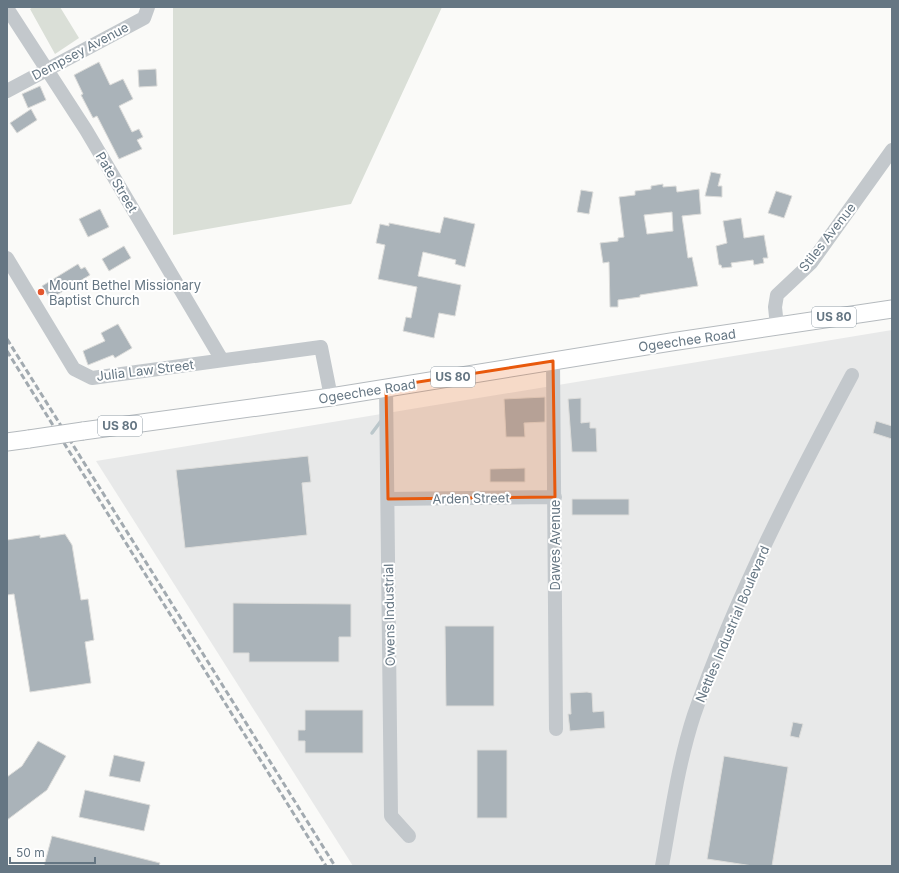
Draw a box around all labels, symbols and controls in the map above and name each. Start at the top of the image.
street label: Dempsey Avenue [29,19,131,83]
street label: Pate Street [93,149,141,215]
street label: Stiles Avenue [795,200,859,274]
place label: Mount Bethel Missionary Baptist Church [49,277,201,308]
marker: Mount Bethel Missionary Baptist Church [36,287,46,297]
road number: US 80 [812,307,856,327]
street label: Ogeechee Road [637,325,737,355]
street label: Julia Law Street [95,356,195,384]
road number: US 80 [431,367,475,387]
street label: Ogeechee Road [317,375,417,407]
road number: US 80 [98,416,142,436]
street label: Arden Street [432,489,510,507]
street label: Dawes Avenue [547,500,563,590]
street label: Nettles Industrial Boulevard [692,543,772,705]
street label: Owens Industrial [380,563,398,667]
scale bar [10,839,95,865]
text: 50 m [16,845,45,860]

